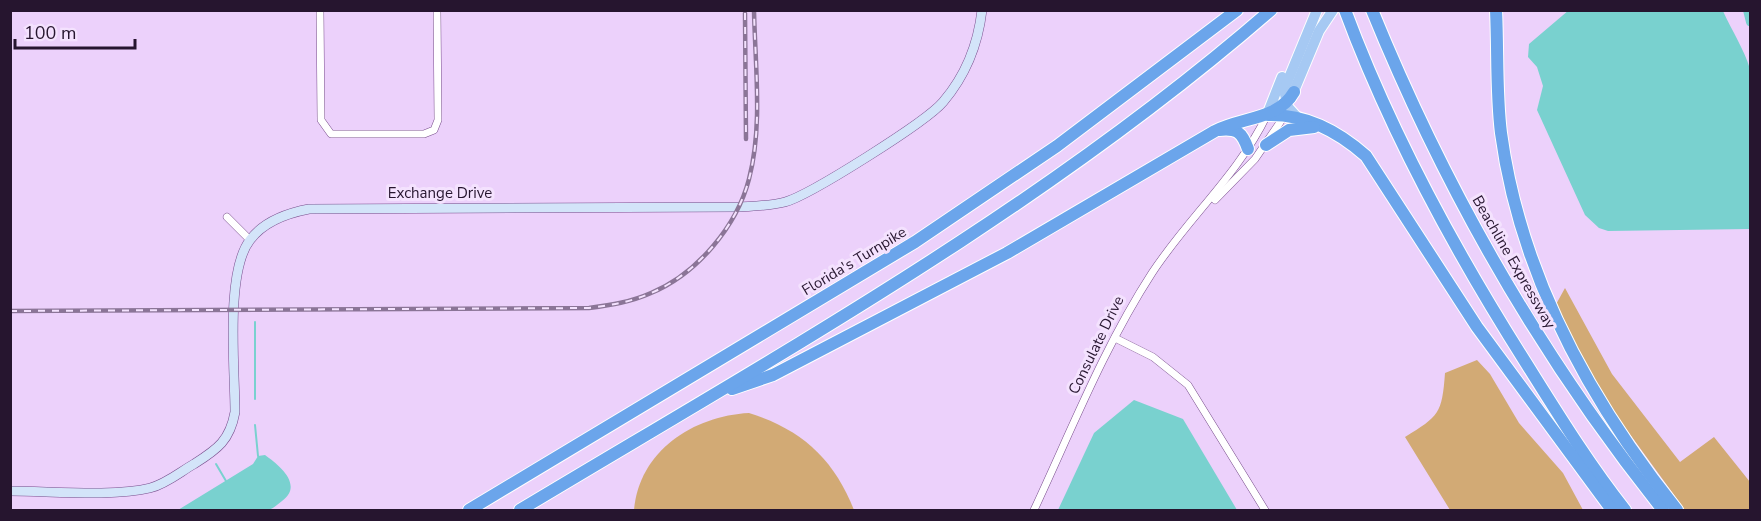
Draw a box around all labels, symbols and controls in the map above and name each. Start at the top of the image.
scale bar [15,12,135,50]
text: 100 m [24,21,76,45]
street label: Exchange Drive [388,183,492,203]
street label: Beachline Expressway [1468,192,1560,333]
street label: Florida's Turnpike [798,222,910,300]
street label: Consulate Drive [1064,293,1128,397]

